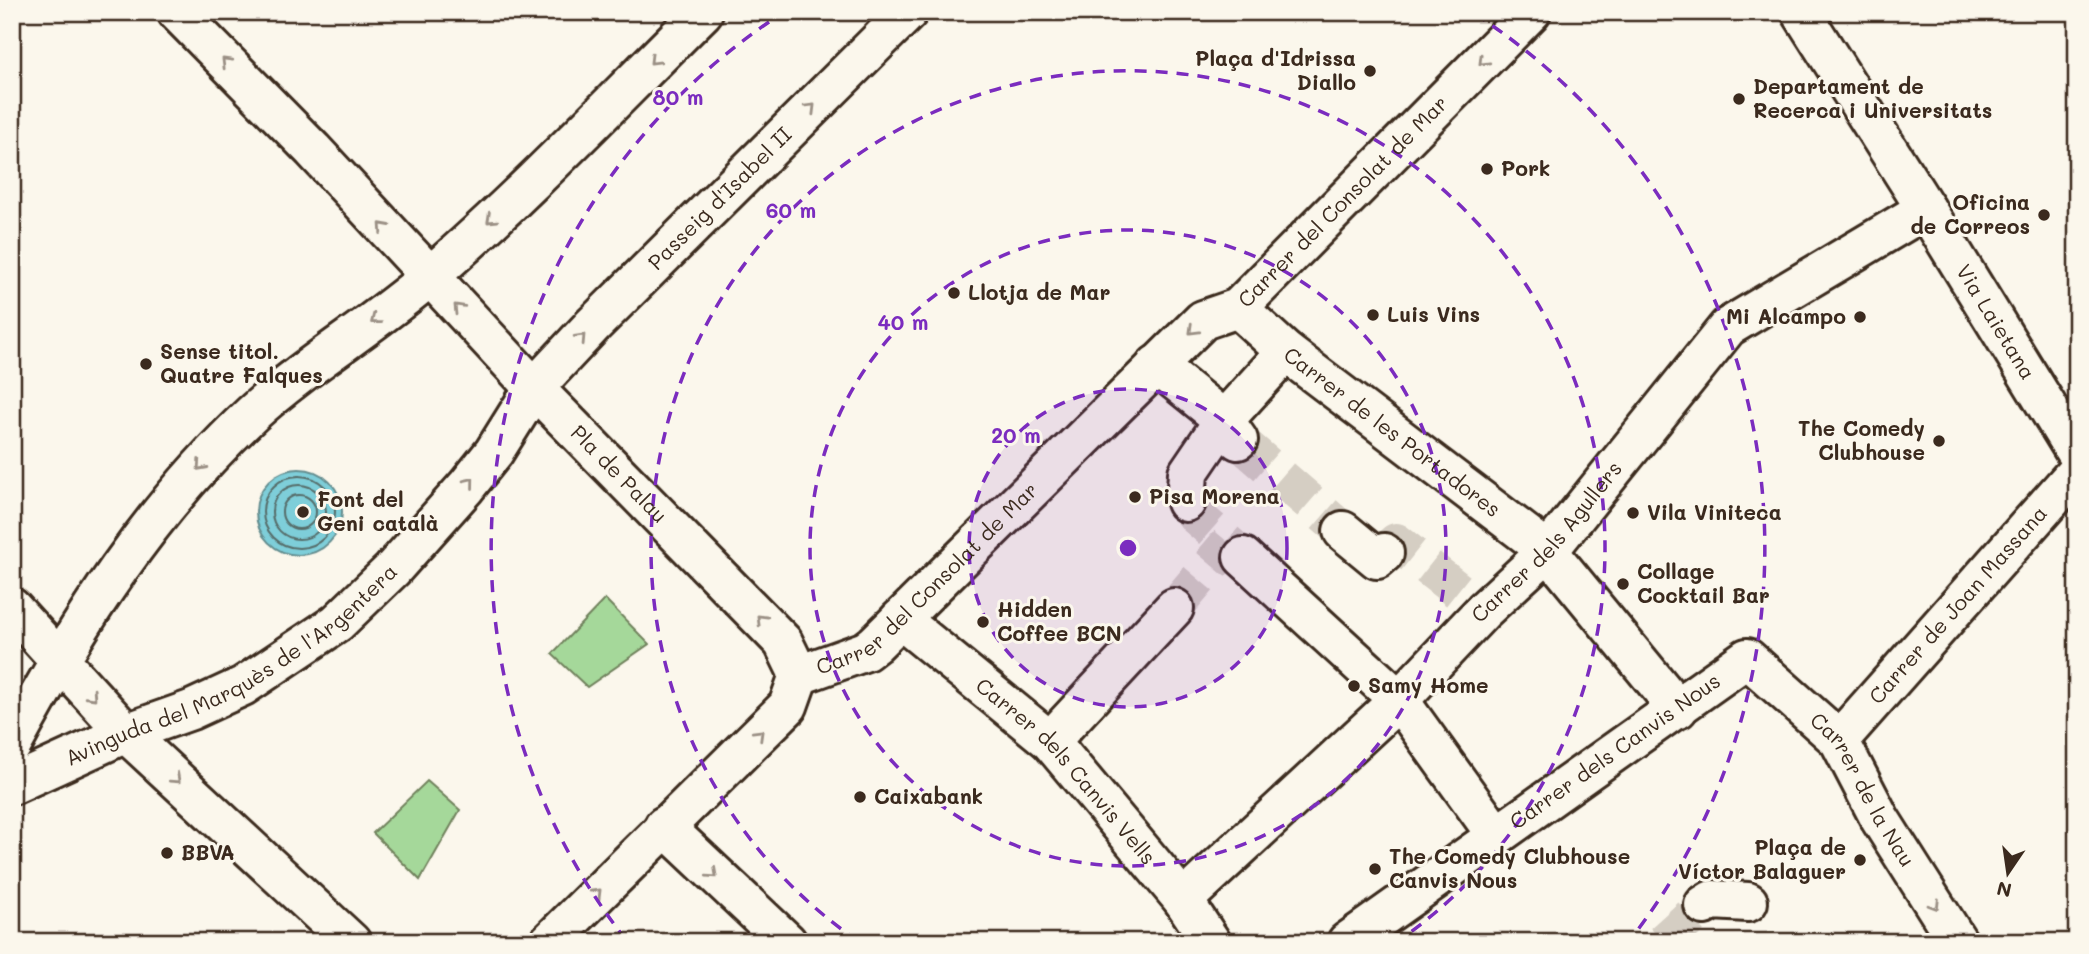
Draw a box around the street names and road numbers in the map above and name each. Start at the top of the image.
street label: Carrer del Consolat de Mar [1231,89,1453,312]
street label: Passeig d'Isabel II [641,120,797,275]
street label: Via Laietana [1951,259,2042,384]
street label: Carrer de les Portadores [1279,340,1507,522]
street label: Pla de Palau [566,419,674,528]
street label: Carrer dels Agullers [1465,455,1627,627]
street label: Carrer del Consolat de Mar [812,476,1043,680]
street label: Carrer de Joan Massana [1862,499,2052,709]
street label: Avinguda del Marquès de l'Argentera [61,557,402,771]
street label: Carrer dels Canvis Nous [1504,666,1725,834]
street label: Carrer dels Canvis Vells [971,671,1163,869]
street label: Carrer de la Nau [1805,706,1922,871]

